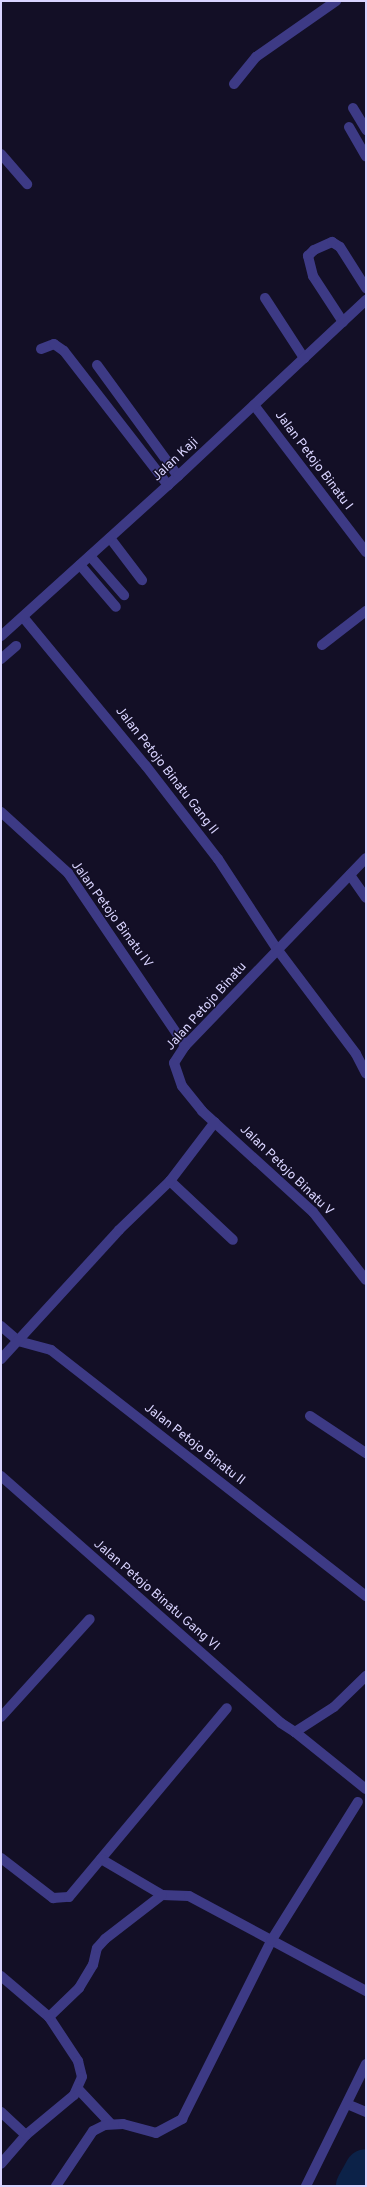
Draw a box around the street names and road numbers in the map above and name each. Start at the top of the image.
street label: Jalan Petojo Binatu I [271,408,355,514]
street label: Jalan Kaji [150,435,202,485]
street label: Jalan Petojo Binatu Gang II [111,704,221,838]
street label: Jalan Petojo Binatu IV [67,858,155,972]
street label: Jalan Petojo Binatu [163,960,251,1054]
street label: Jalan Petojo Binatu V [236,1122,336,1220]
street label: Jalan Petojo Binatu II [141,1401,247,1489]
street label: Jalan Petojo Binatu Gang VI [90,1537,222,1655]

